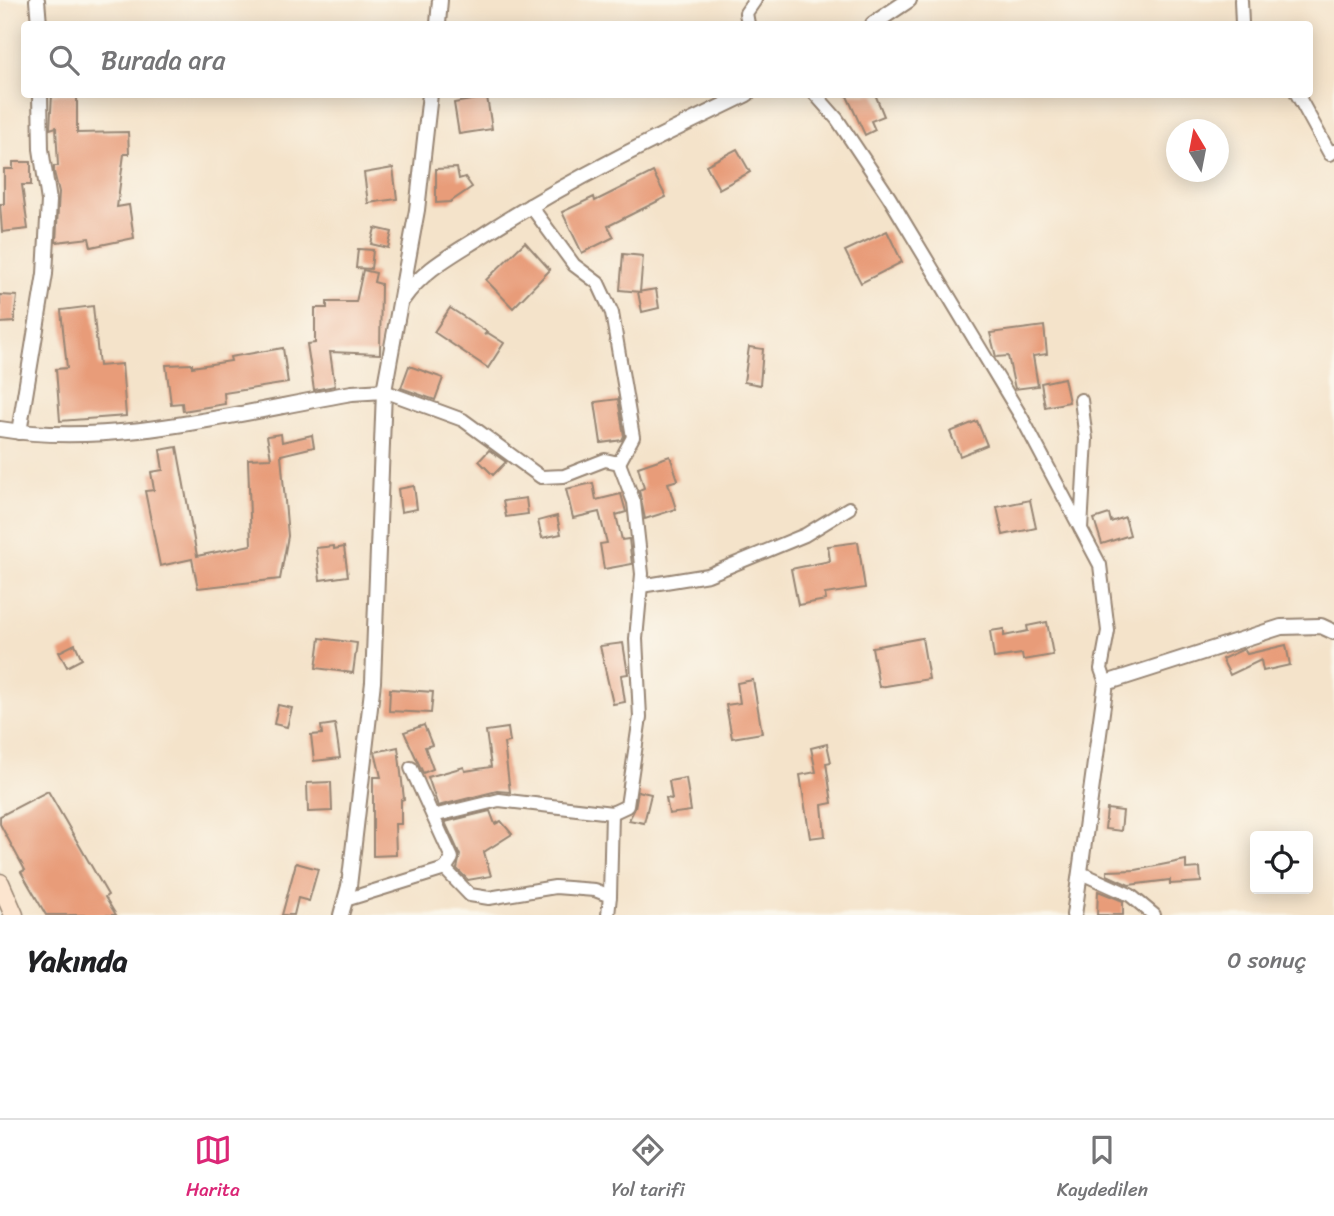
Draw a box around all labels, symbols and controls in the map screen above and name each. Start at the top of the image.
search box [21,21,1313,98]
text: Burada ara [101,37,225,83]
icon: search [45,41,83,79]
north arrow [1166,119,1229,182]
map controls [1250,831,1313,894]
button: locate [1250,831,1313,894]
text: Yakında [28,934,128,988]
text: 0 sonuç [1227,940,1306,981]
tab: Harita [186,1131,240,1206]
tab: Yol tarifi [612,1131,685,1206]
tab: Kaydedilen [1057,1131,1148,1206]

